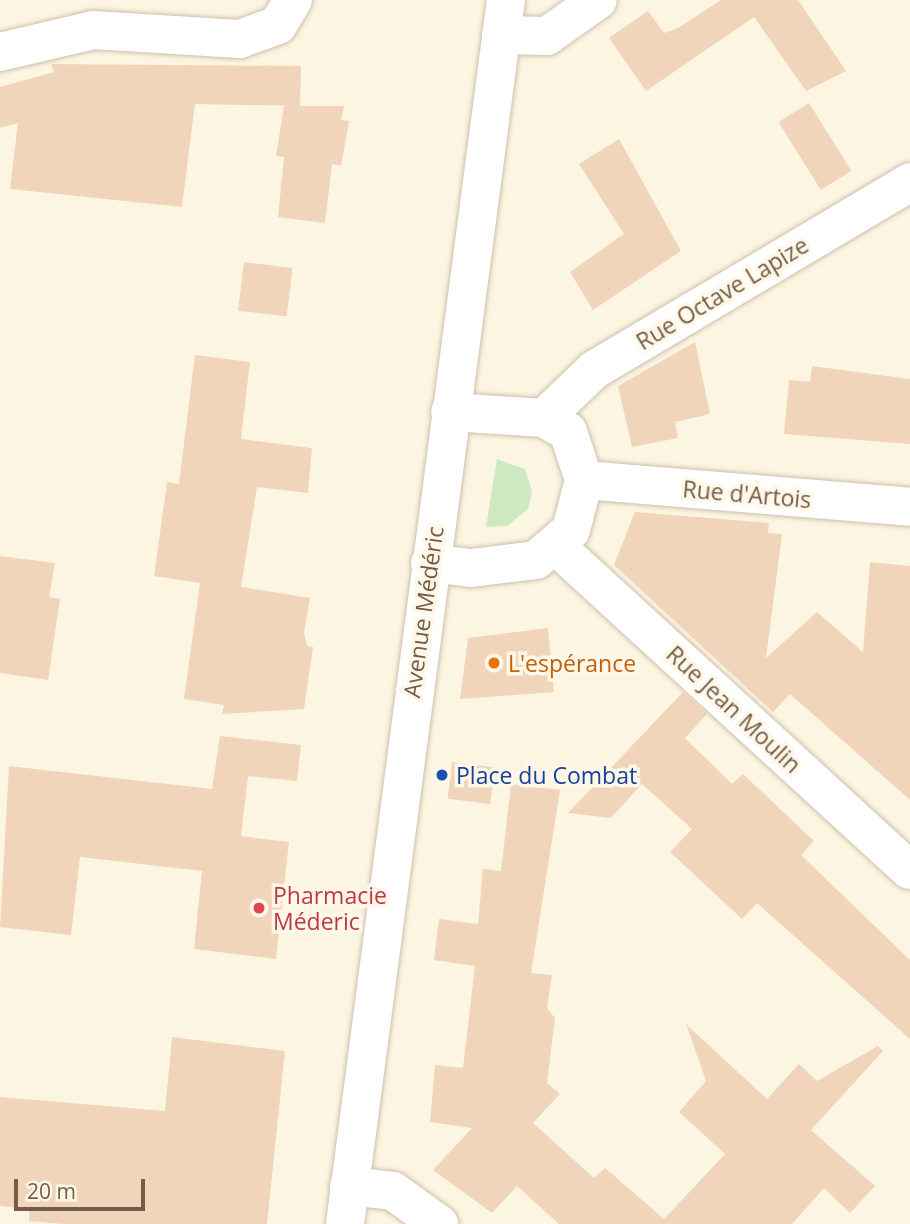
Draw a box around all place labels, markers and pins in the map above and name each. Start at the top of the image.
place label: L'espérance [508,649,636,677]
marker: L'espérance [486,655,502,671]
place label: Place du Combat [456,761,637,789]
marker: Place du Combat [434,767,450,783]
place label: Pharmacie Méderic [273,881,387,935]
marker: Pharmacie Méderic [251,900,267,916]

